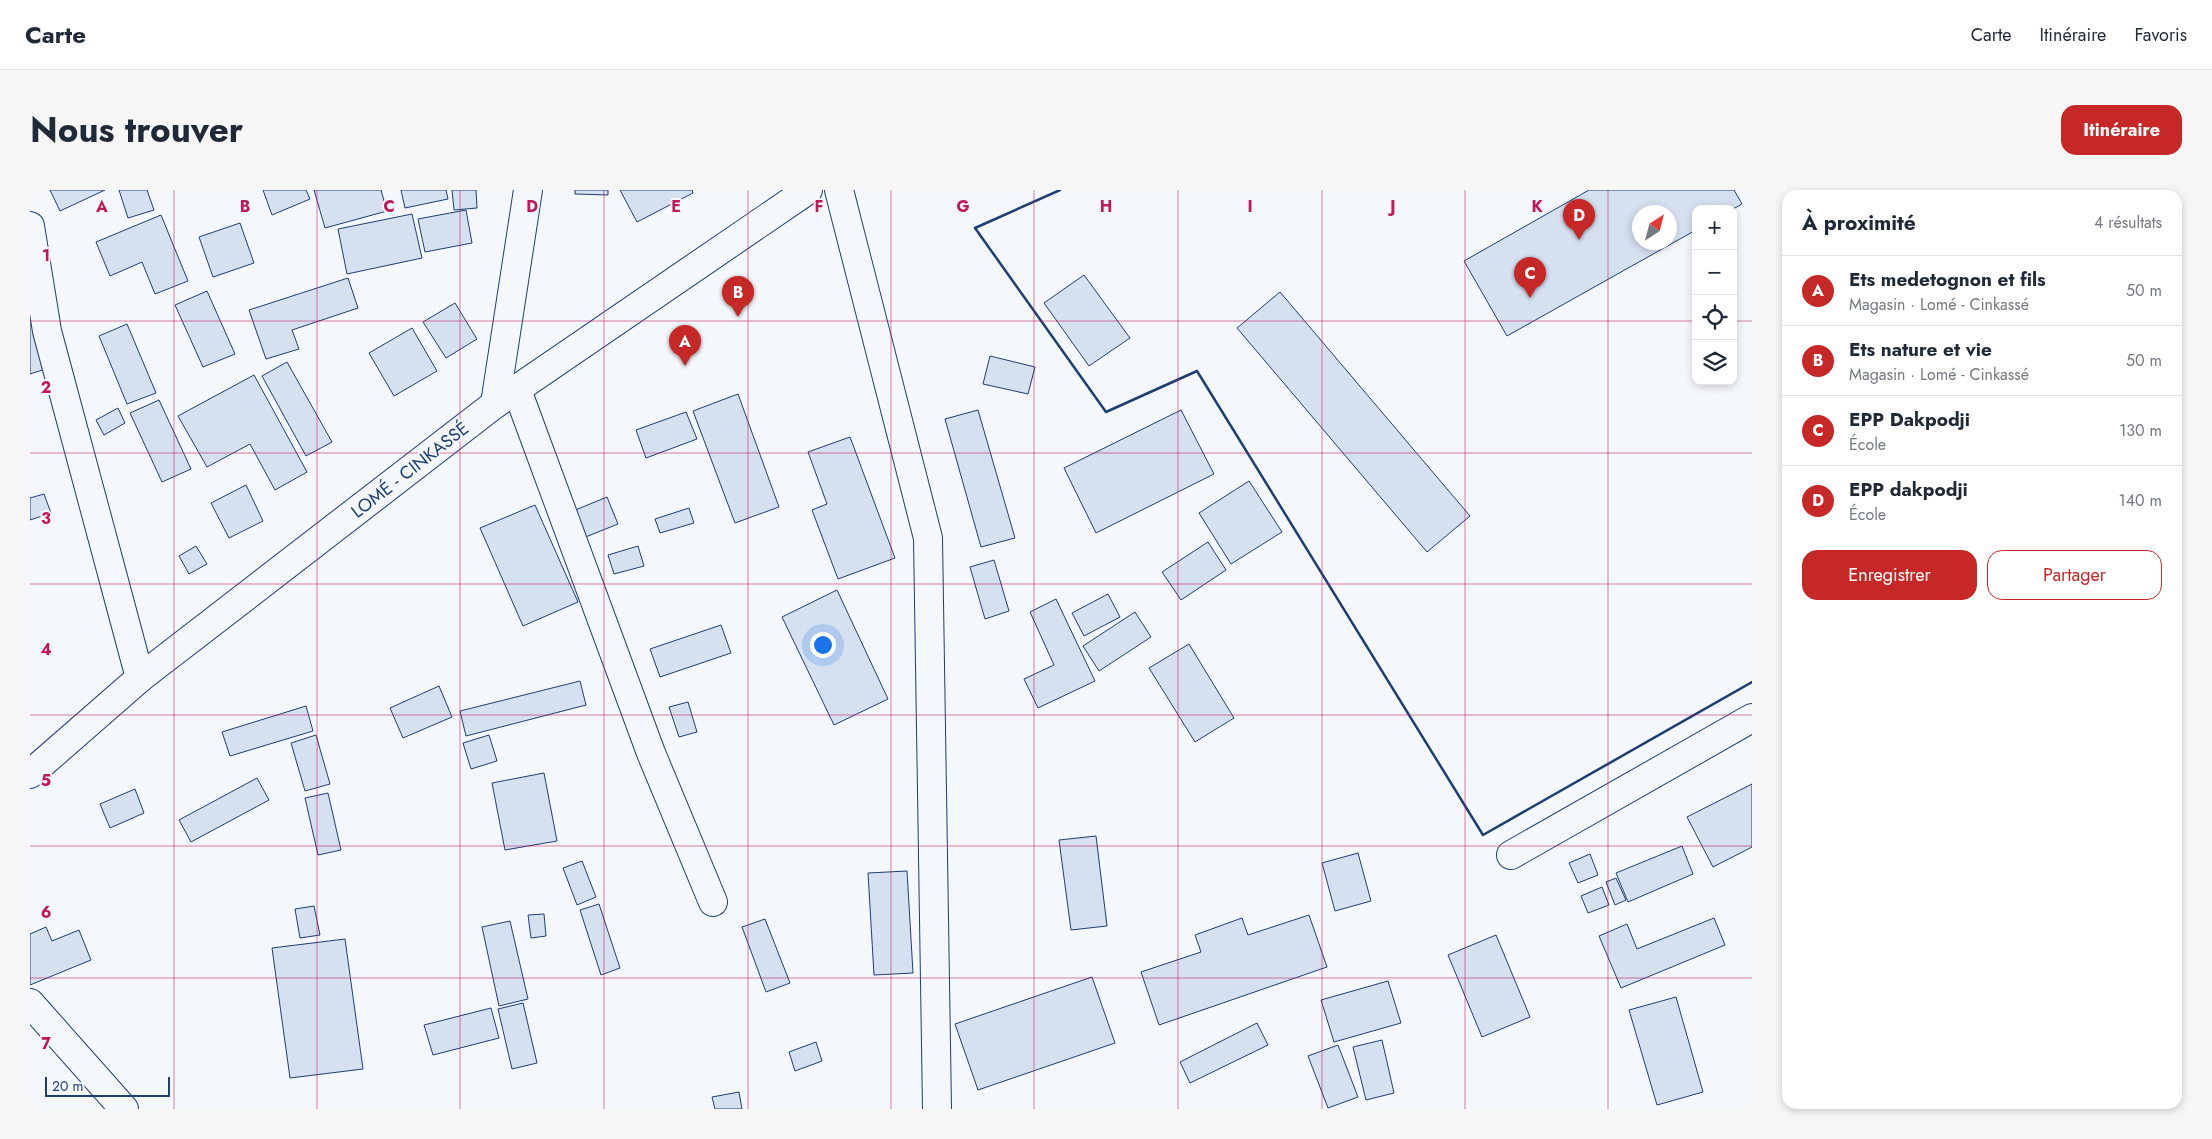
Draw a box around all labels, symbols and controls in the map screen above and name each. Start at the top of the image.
text: Carte [25,17,86,52]
text: Carte [1971,22,2012,48]
text: Itinéraire [2040,22,2106,48]
text: Favoris [2134,22,2187,48]
text: Nous trouver [30,105,243,155]
button: Itinéraire [2061,105,2182,155]
text: A [95,195,108,218]
text: B [240,195,250,218]
text: C [383,195,395,218]
text: D [526,195,538,218]
text: E [671,195,681,218]
text: F [815,195,823,218]
text: G [956,195,970,218]
text: H [1100,195,1112,218]
text: I [1247,195,1253,218]
text: J [1387,195,1396,218]
text: K [1531,195,1543,218]
pin: D [1563,199,1595,240]
north arrow [1632,205,1677,250]
map controls [1692,205,1737,385]
button: + [1692,205,1737,250]
text: À proximité [1802,208,1916,238]
text: 4 résultats [2094,211,2162,234]
text: 1 [42,244,50,267]
button: − [1692,250,1737,295]
pin: C [1514,257,1546,298]
text: Ets medetognon et fils [1849,266,2046,293]
pin: B [722,276,754,317]
text: A [1812,279,1824,302]
text: 50 m [2126,279,2162,302]
text: Magasin · Lomé - Cinkassé [1849,293,2029,316]
button: locate [1692,295,1737,340]
pin: A [669,325,701,366]
text: Ets nature et vie [1849,336,1992,363]
button: layers [1692,340,1737,385]
text: B [1813,349,1823,372]
text: 50 m [2126,349,2162,372]
text: Magasin · Lomé - Cinkassé [1849,363,2029,386]
text: 2 [41,376,51,399]
text: EPP Dakpodji [1849,406,1970,433]
street label: LOMÉ - CINKASSÉ [346,416,474,524]
text: C [1812,419,1824,442]
text: 130 m [2119,419,2162,442]
text: École [1849,433,1886,456]
text: EPP dakpodji [1849,476,1968,503]
text: D [1812,489,1824,512]
text: 140 m [2119,489,2162,512]
text: École [1849,503,1886,526]
text: 3 [41,507,51,530]
button: Enregistrer [1802,550,1977,600]
button: Partager [1987,550,2162,600]
your location [810,632,836,658]
text: 4 [40,638,52,661]
text: 5 [41,769,51,792]
text: 6 [41,901,51,924]
text: 7 [41,1032,51,1055]
scale bar [45,1074,170,1097]
text: 20 m [52,1076,84,1096]

